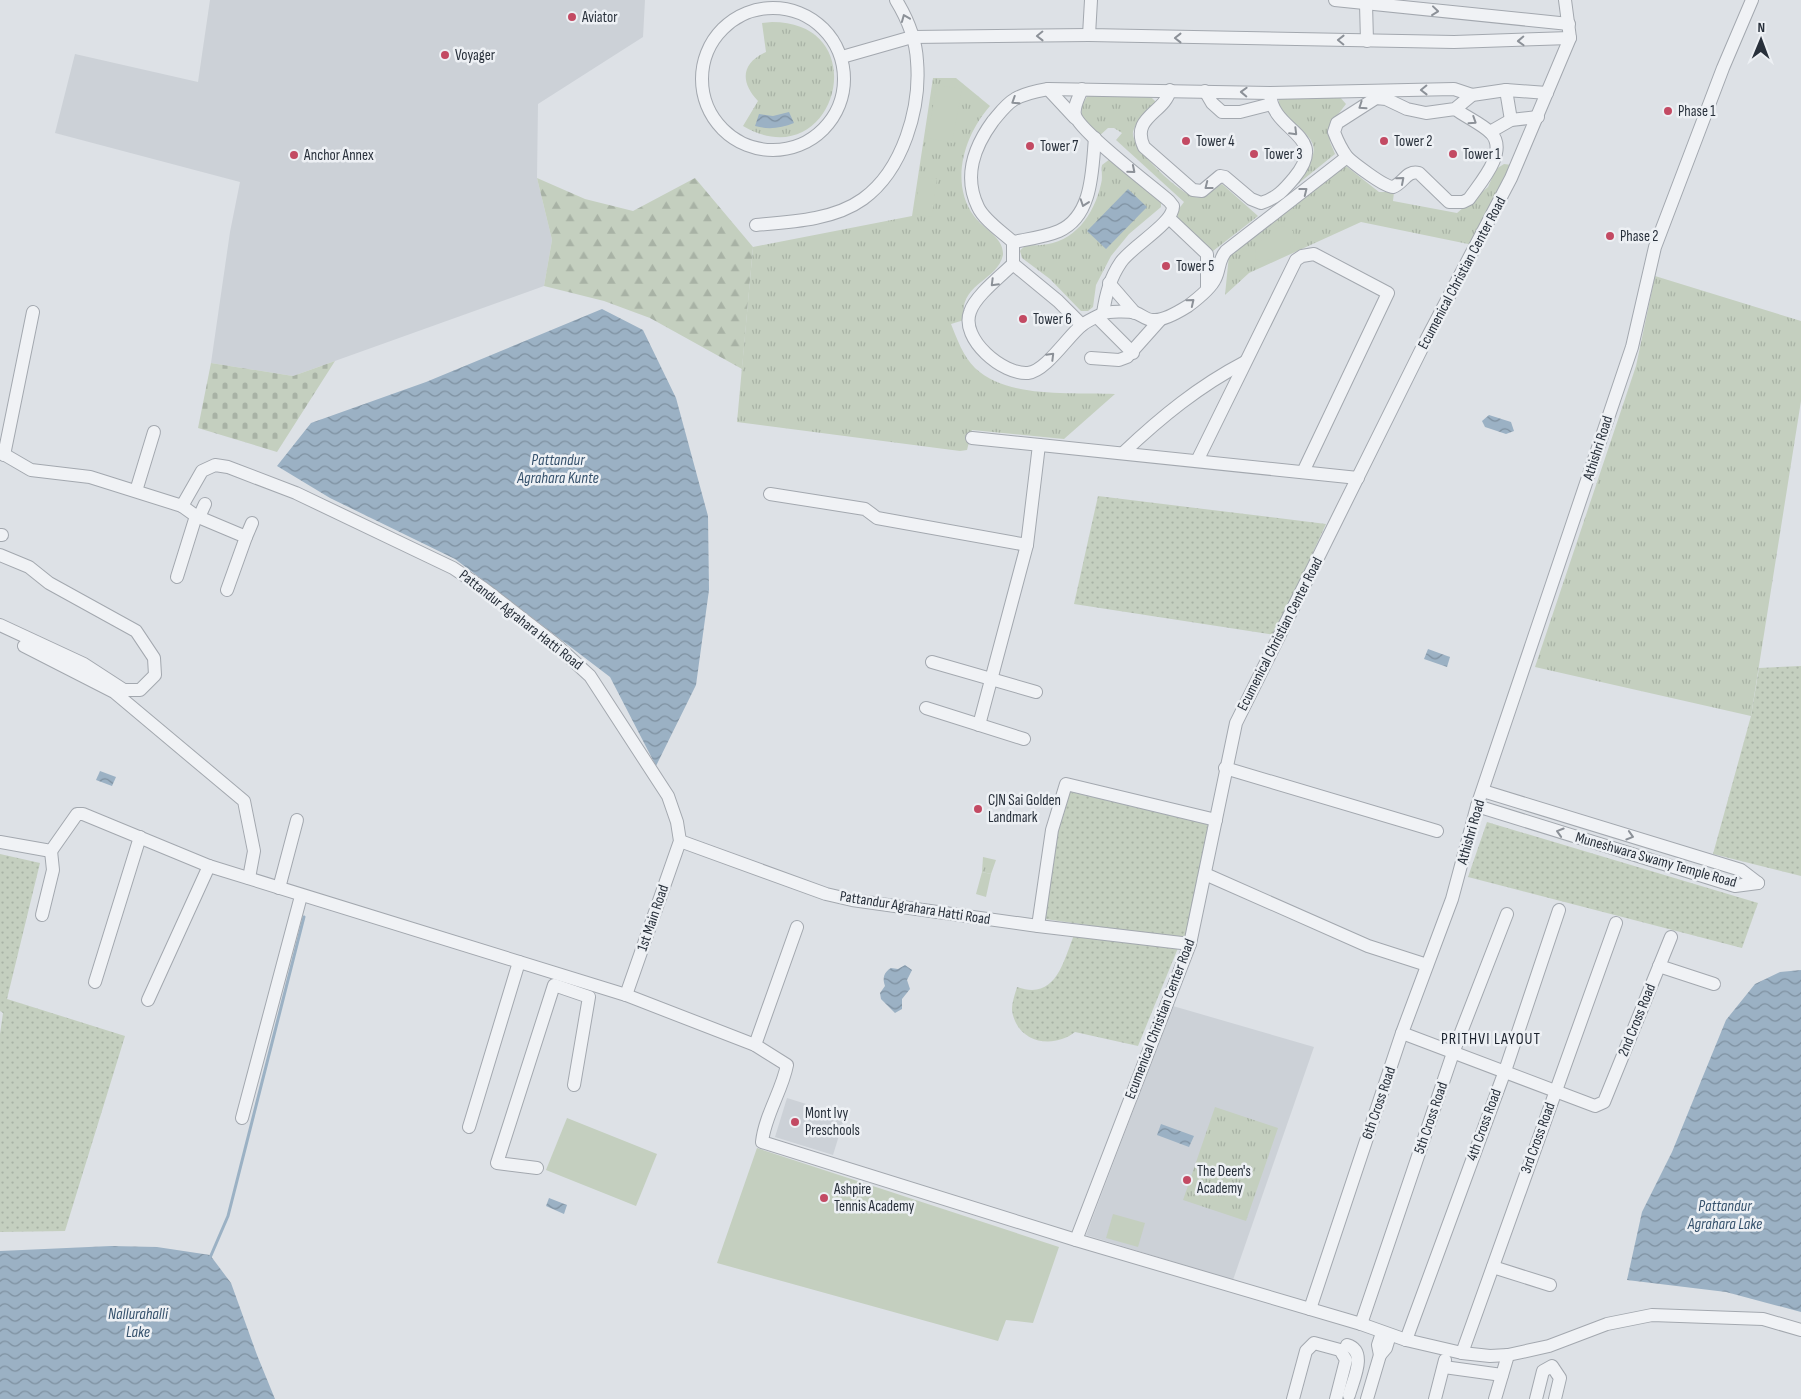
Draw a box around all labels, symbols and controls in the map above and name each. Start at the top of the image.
one-way arrow [1432,5,1440,16]
place label: Aviator [581,8,618,27]
marker: Aviator [566,11,578,23]
one-way arrow [901,14,911,23]
north arrow [1736,15,1786,65]
text: N [1757,19,1765,36]
one-way arrow [1036,31,1044,41]
one-way arrow [1174,33,1182,43]
one-way arrow [1337,35,1344,45]
one-way arrow [1517,36,1524,46]
place label: Voyager [455,46,496,65]
marker: Voyager [439,49,451,61]
one-way arrow [1420,85,1428,95]
one-way arrow [1240,87,1248,97]
one-way arrow [1011,94,1020,104]
one-way arrow [1359,100,1368,109]
place label: Phase 1 [1678,102,1716,121]
marker: Phase 1 [1662,105,1674,117]
one-way arrow [1467,115,1476,124]
one-way arrow [1289,127,1298,136]
place label: Tower 4 [1196,132,1235,151]
place label: Tower 2 [1394,132,1433,151]
marker: Tower 4 [1180,135,1192,147]
marker: Tower 2 [1378,135,1390,147]
place label: Tower 7 [1040,137,1078,156]
marker: Tower 7 [1024,140,1036,152]
place label: Tower 3 [1264,145,1303,164]
place label: Tower 1 [1463,145,1501,164]
place label: Anchor Annex [303,146,374,165]
marker: Tower 3 [1248,148,1260,160]
marker: Tower 1 [1447,148,1459,160]
marker: Anchor Annex [288,149,300,161]
one-way arrow [1126,164,1135,172]
one-way arrow [1395,178,1404,186]
one-way arrow [1205,180,1214,188]
one-way arrow [1298,188,1307,196]
street label: Ecumenical Christian Center Road [1414,194,1510,352]
one-way arrow [1080,199,1090,207]
place label: Phase 2 [1620,227,1659,246]
marker: Phase 2 [1604,230,1616,242]
place label: Tower 5 [1176,257,1214,276]
marker: Tower 5 [1160,260,1172,272]
one-way arrow [991,277,1000,286]
one-way arrow [1185,299,1195,308]
place label: Tower 6 [1033,310,1072,329]
marker: Tower 6 [1017,313,1029,325]
one-way arrow [1046,353,1055,362]
street label: Athishri Road [1578,413,1617,484]
water label: Pattandur Agrahara Kunte [516,451,599,488]
street label: Ecumenical Christian Center Road [1233,554,1327,714]
street label: Pattandur Agrahara Hatti Road [455,566,587,674]
place label: CJN Sai Golden Landmark [988,791,1061,827]
street label: Athishri Road [1452,797,1489,868]
marker: CJN Sai Golden Landmark [972,803,984,815]
one-way arrow [1556,827,1565,837]
street label: Muneshwara Swamy Temple Road [1573,828,1739,892]
one-way arrow [1625,830,1633,840]
street label: 1st Main Road [633,882,673,954]
street label: Pattandur Agrahara Hatti Road [838,887,992,929]
street label: Ecumenical Christian Center Road [1121,936,1199,1102]
street label: 2nd Cross Road [1614,981,1660,1059]
district label: PRITHVI LAYOUT [1441,1030,1541,1049]
street label: 6th Cross Road [1358,1064,1400,1142]
street label: 5th Cross Road [1410,1080,1452,1156]
street label: 4th Cross Road [1462,1086,1506,1164]
street label: 3rd Cross Road [1516,1100,1560,1176]
place label: Mont Ivy Preschools [805,1104,860,1140]
marker: Mont Ivy Preschools [789,1116,801,1128]
place label: The Deen's Academy [1196,1162,1251,1198]
marker: The Deen's Academy [1181,1174,1193,1186]
place label: Ashpire Tennis Academy [833,1180,915,1216]
marker: Ashpire Tennis Academy [818,1192,830,1204]
water label: Pattandur Agrahara Lake [1687,1197,1762,1234]
water label: Nallurahalli Lake [108,1305,169,1342]

